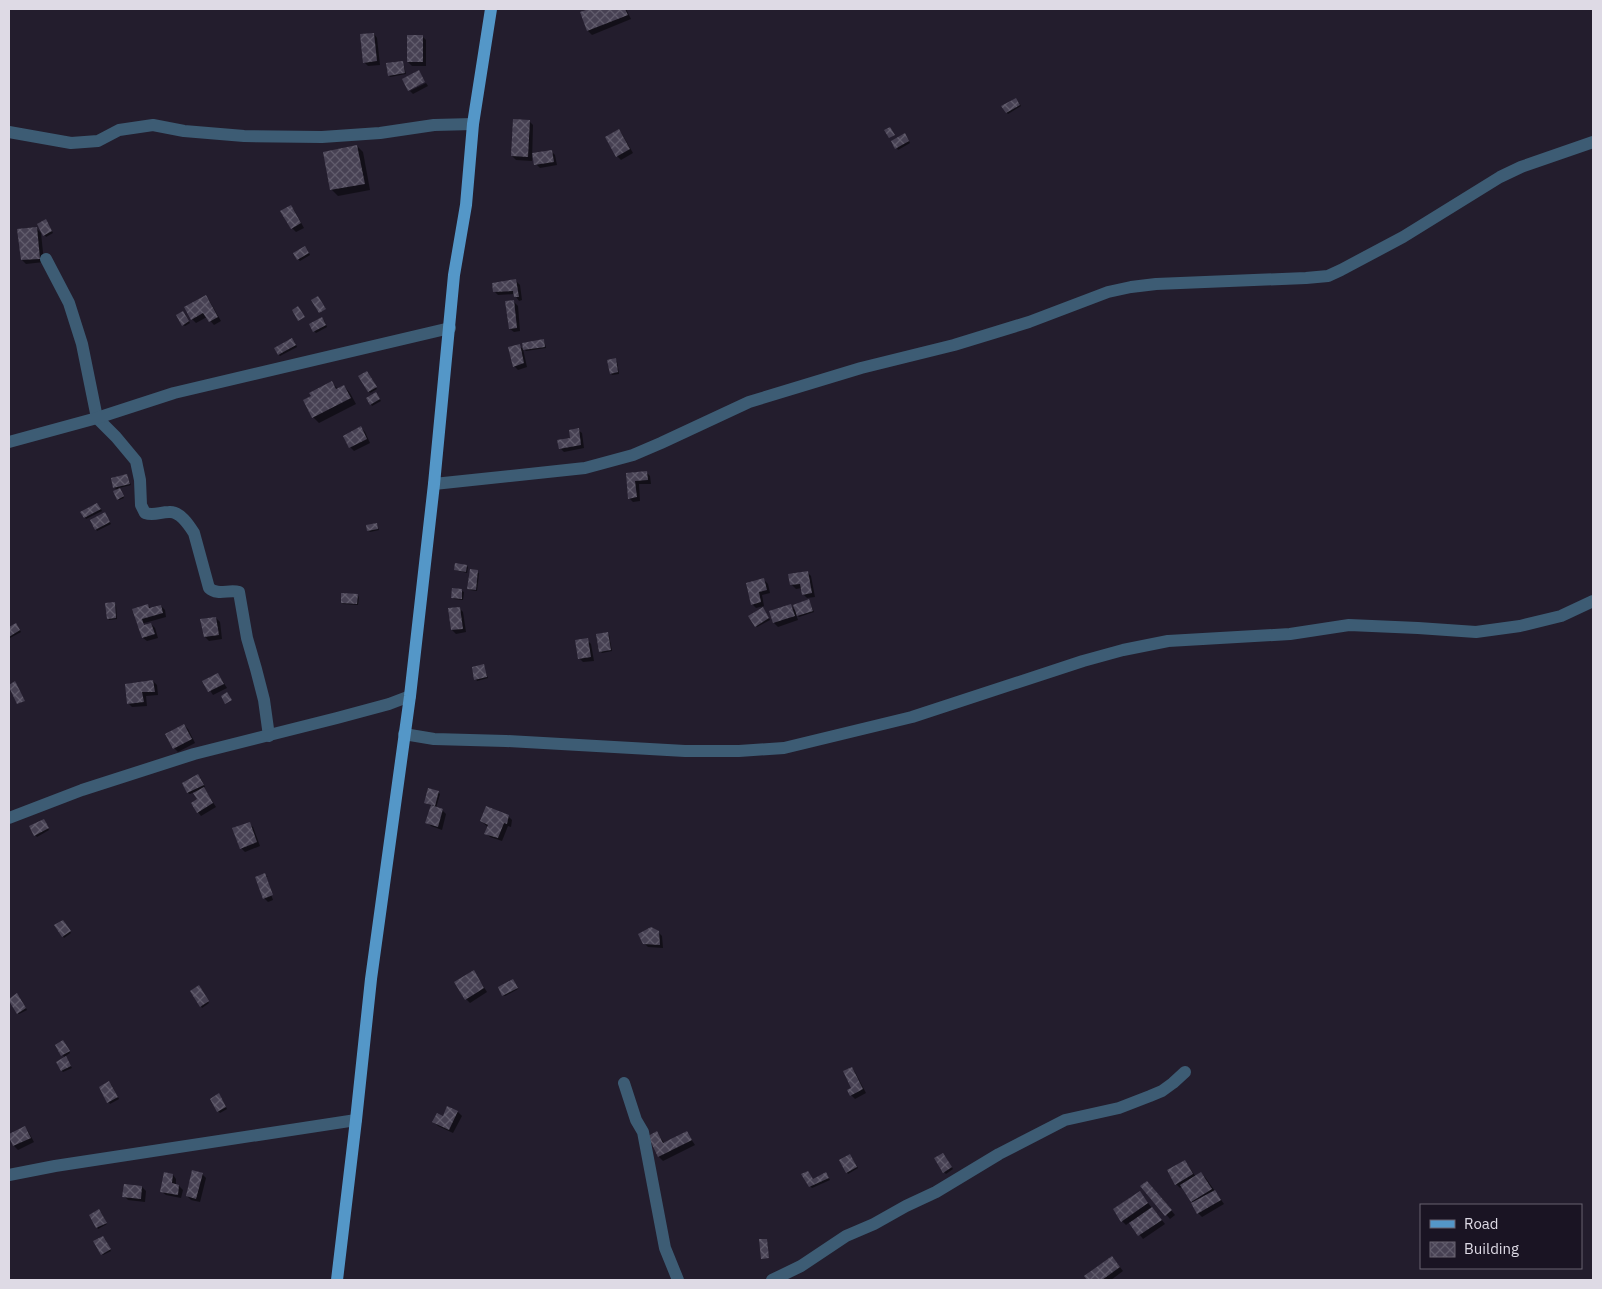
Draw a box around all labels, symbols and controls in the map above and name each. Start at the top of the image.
legend [1420,1204,1582,1269]
text: Road [1464,1214,1499,1233]
text: Building [1464,1239,1519,1258]

